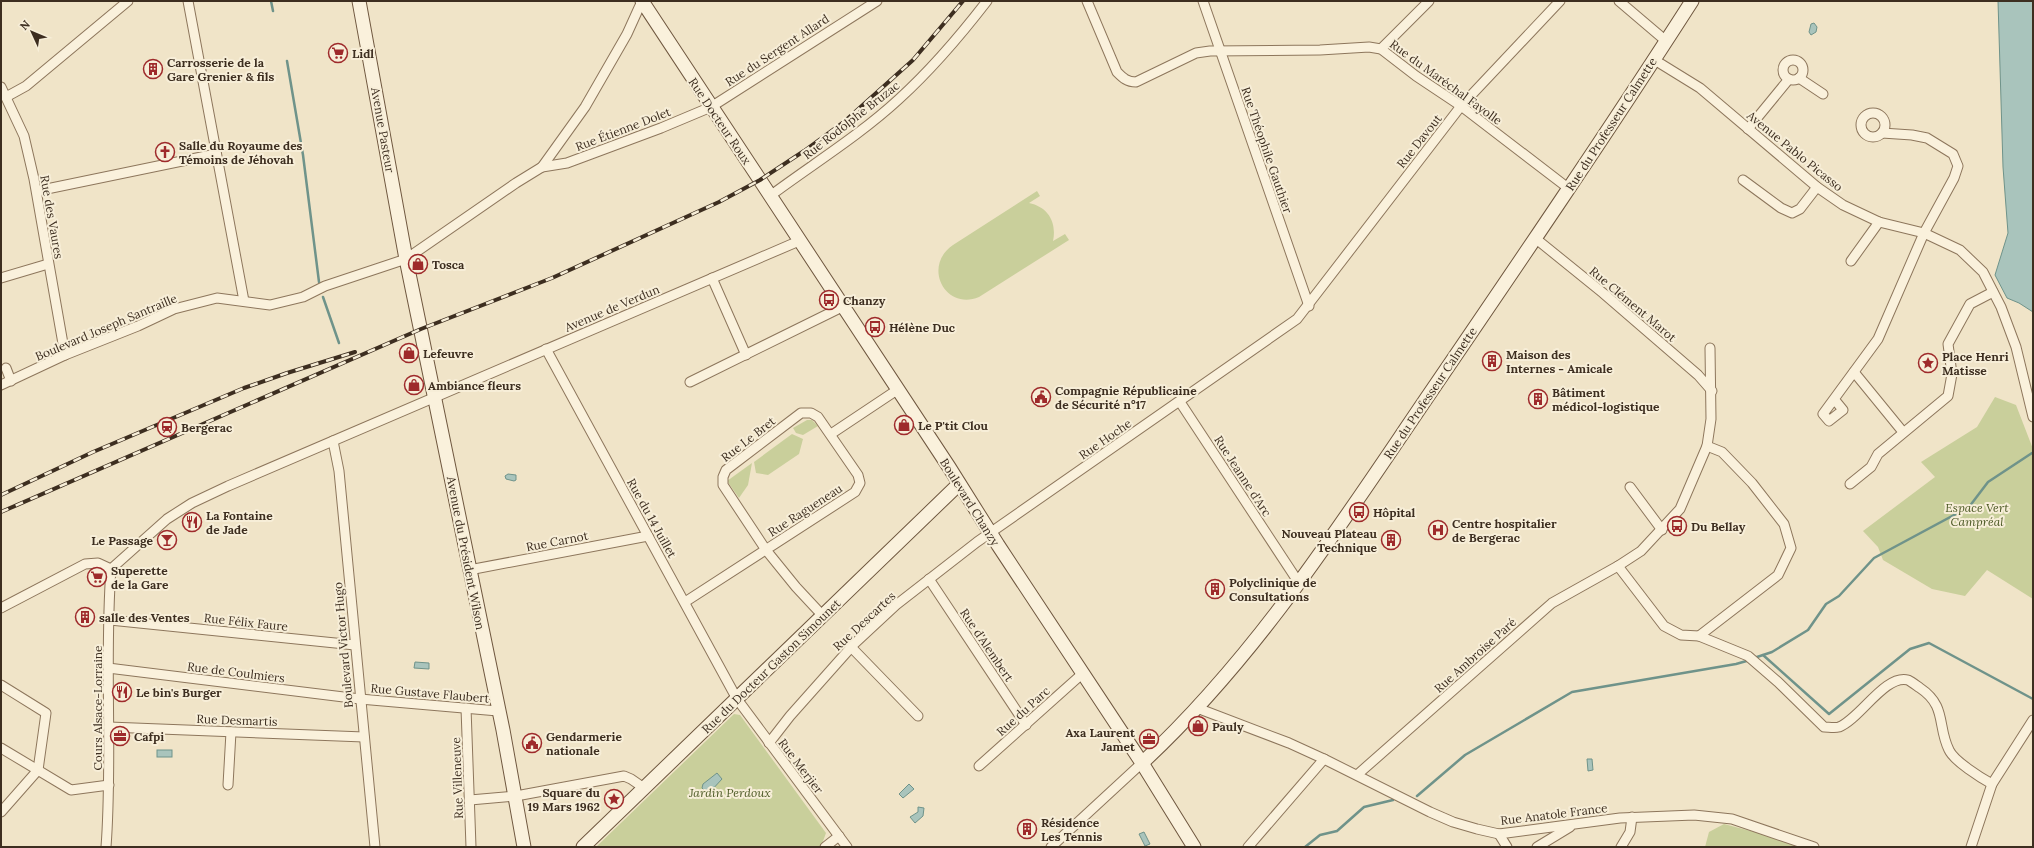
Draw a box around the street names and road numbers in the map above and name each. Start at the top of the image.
street label: Rue du Sergent Allard [722,11,832,89]
street label: Rue du Maréchal Fayolle [1387,36,1506,128]
street label: Rue du Professeur Calmette [1562,54,1660,193]
street label: Rue Docteur Roux [685,75,755,168]
street label: Rue Rodolphe Bruzac [800,78,902,162]
street label: Avenue Pasteur [368,85,398,175]
street label: Rue Théophile Gauthier [1238,85,1296,216]
street label: Rue Étienne Dolet [573,104,673,154]
street label: Avenue Pablo Picasso [1743,107,1846,194]
street label: Rue Davout [1393,111,1445,171]
street label: Rue des Vaures [37,174,67,260]
street label: Rue Clément Marot [1587,263,1680,345]
street label: Avenue de Verdun [562,281,662,335]
street label: Boulevard Joseph Santraille [33,290,180,364]
street label: Rue du Professeur Calmette [1380,324,1480,462]
street label: Rue Le Bret [718,413,778,465]
street label: Rue Hoche [1076,415,1135,463]
street label: Rue Jeanne d'Arc [1211,433,1275,519]
street label: Boulevard Chanzy [937,455,1003,549]
street label: Avenue du Président Wilson [444,474,488,631]
street label: Rue du 14 Juillet [624,476,680,561]
street label: Rue Ragueneau [765,480,845,540]
street label: Rue Carnot [525,528,590,554]
street label: Boulevard Victor Hugo [330,581,356,709]
street label: Rue Descartes [830,588,899,654]
street label: Rue du Docteur Gaston Simounet [698,595,844,736]
street label: Rue d'Alembert [957,606,1017,685]
street label: Rue Félix Faure [203,610,289,634]
street label: Rue Ambroise Paré [1431,614,1520,696]
street label: Cours Alsace-Lorraine [90,645,105,771]
street label: Rue de Coulmiers [186,659,286,685]
street label: Rue Gustave Flaubert [370,680,490,706]
street label: Rue du Parc [993,683,1053,739]
street label: Rue Desmartis [196,711,278,729]
street label: Rue Merjier [775,735,827,797]
street label: Rue Villeneuve [448,736,466,819]
street label: Rue Anatole France [1500,800,1609,828]

